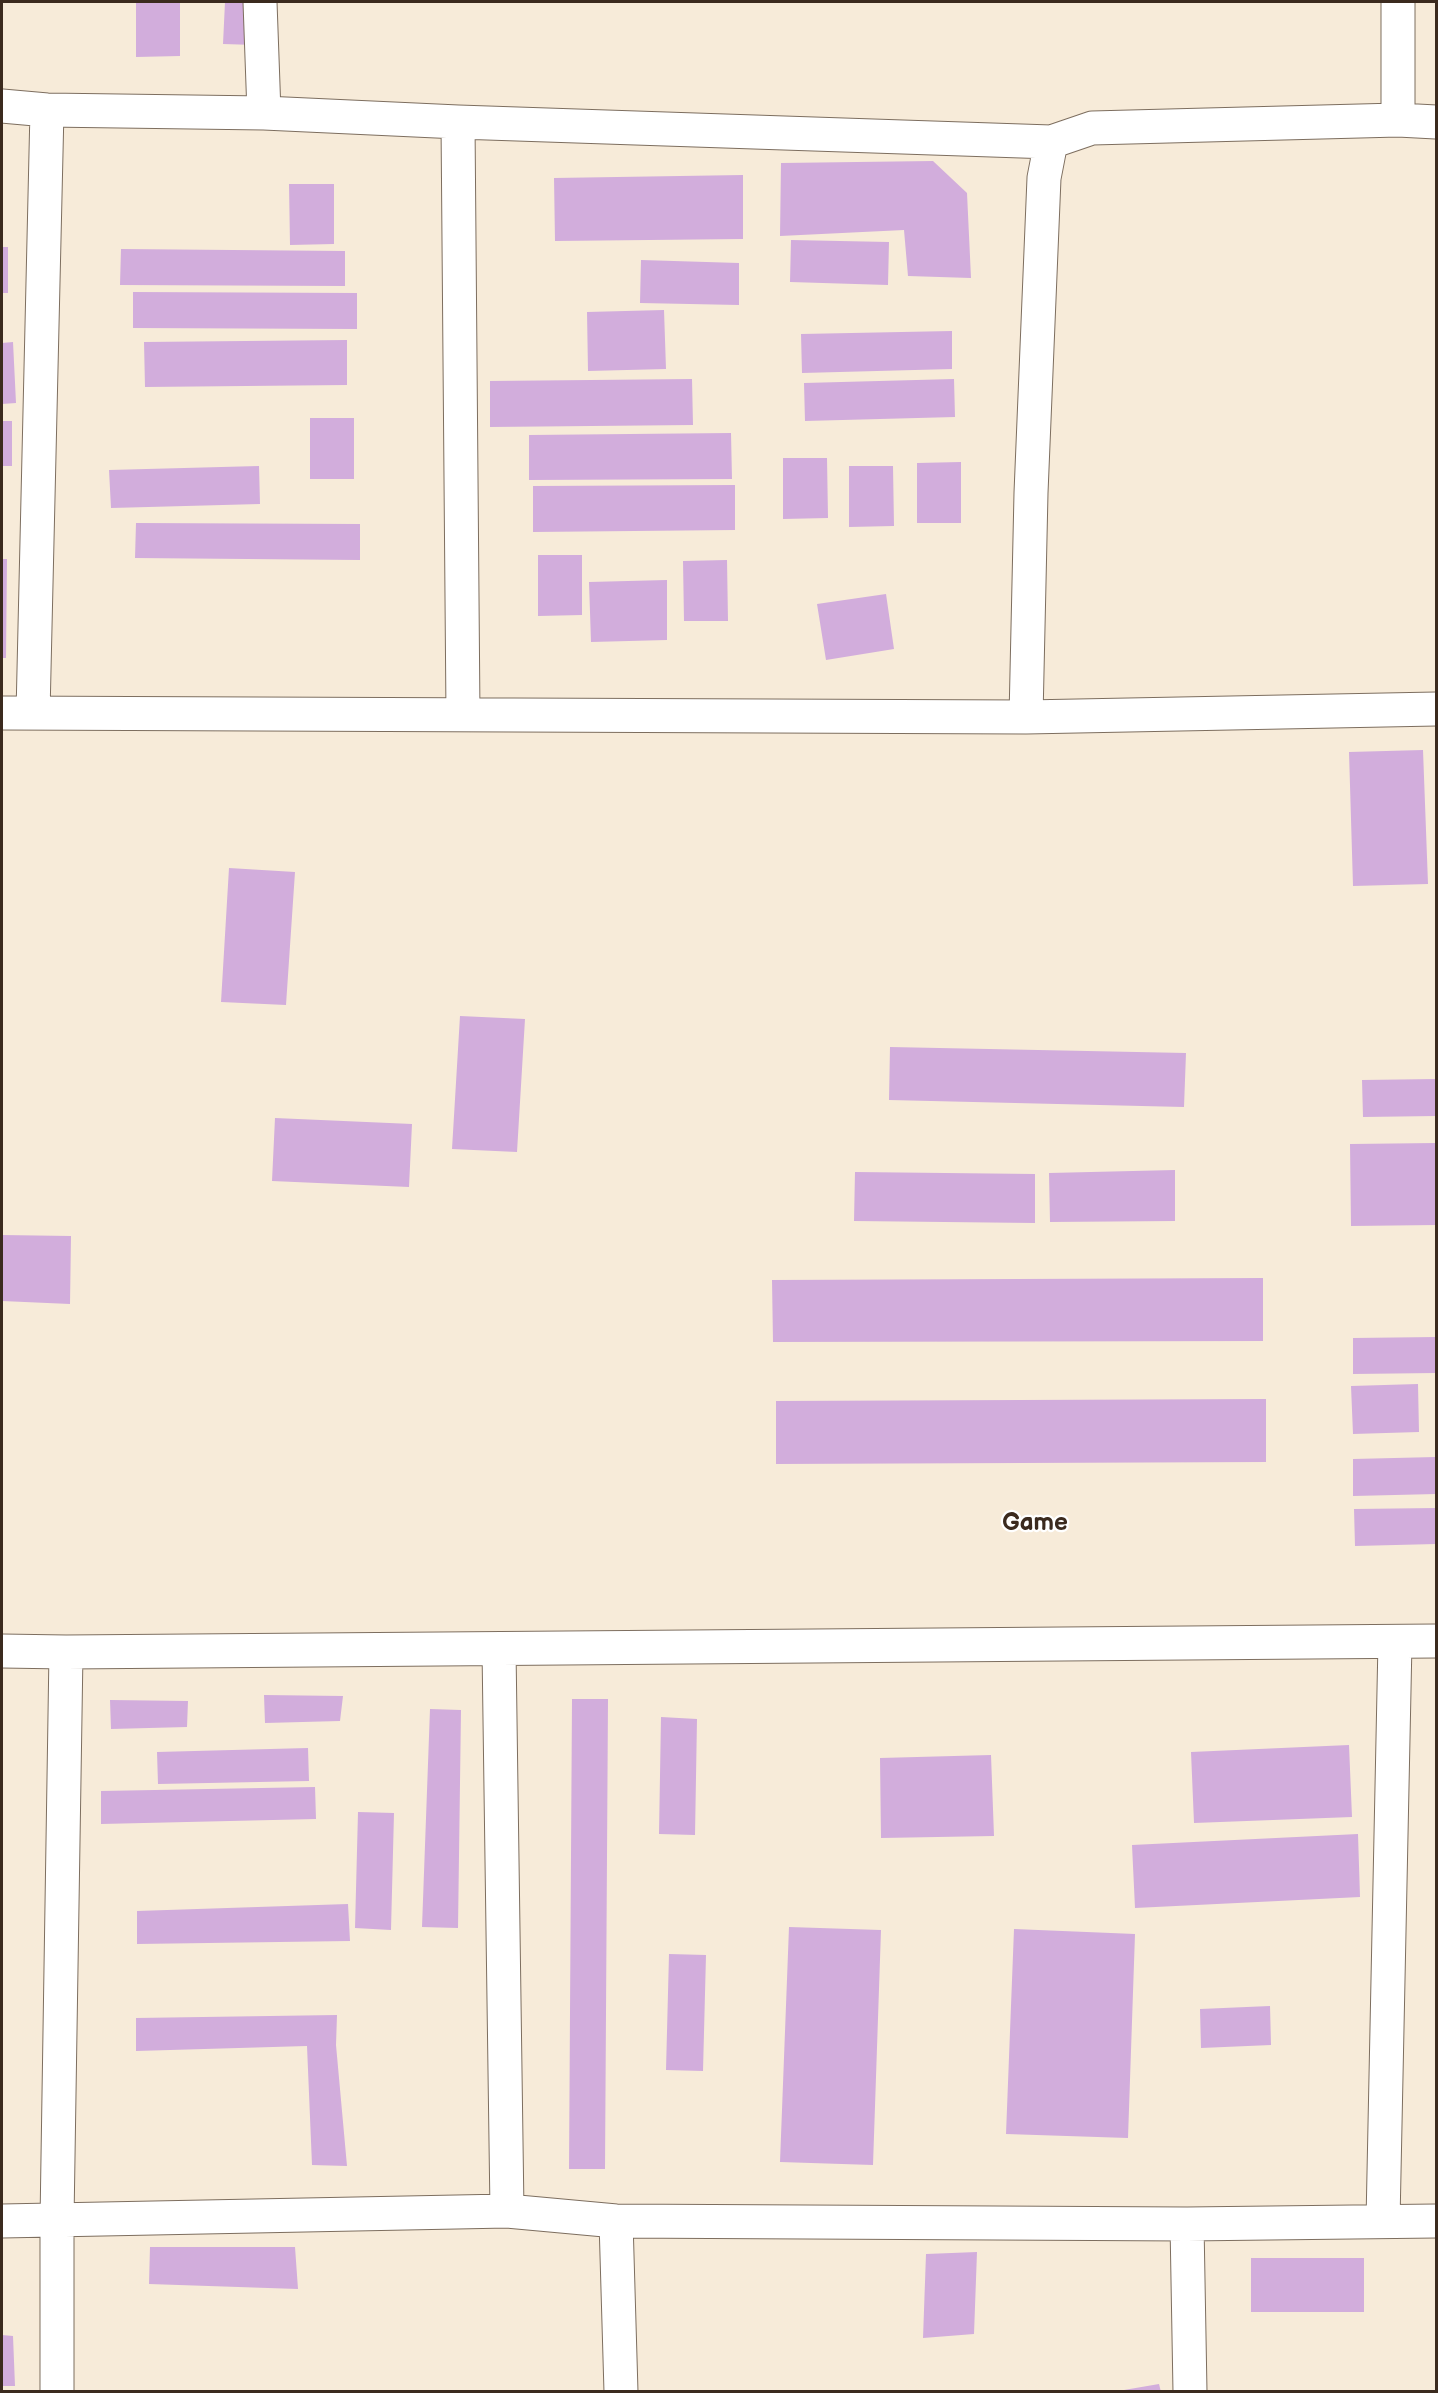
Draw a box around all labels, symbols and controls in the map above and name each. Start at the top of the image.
district label: Game [1002,1510,1068,1538]

